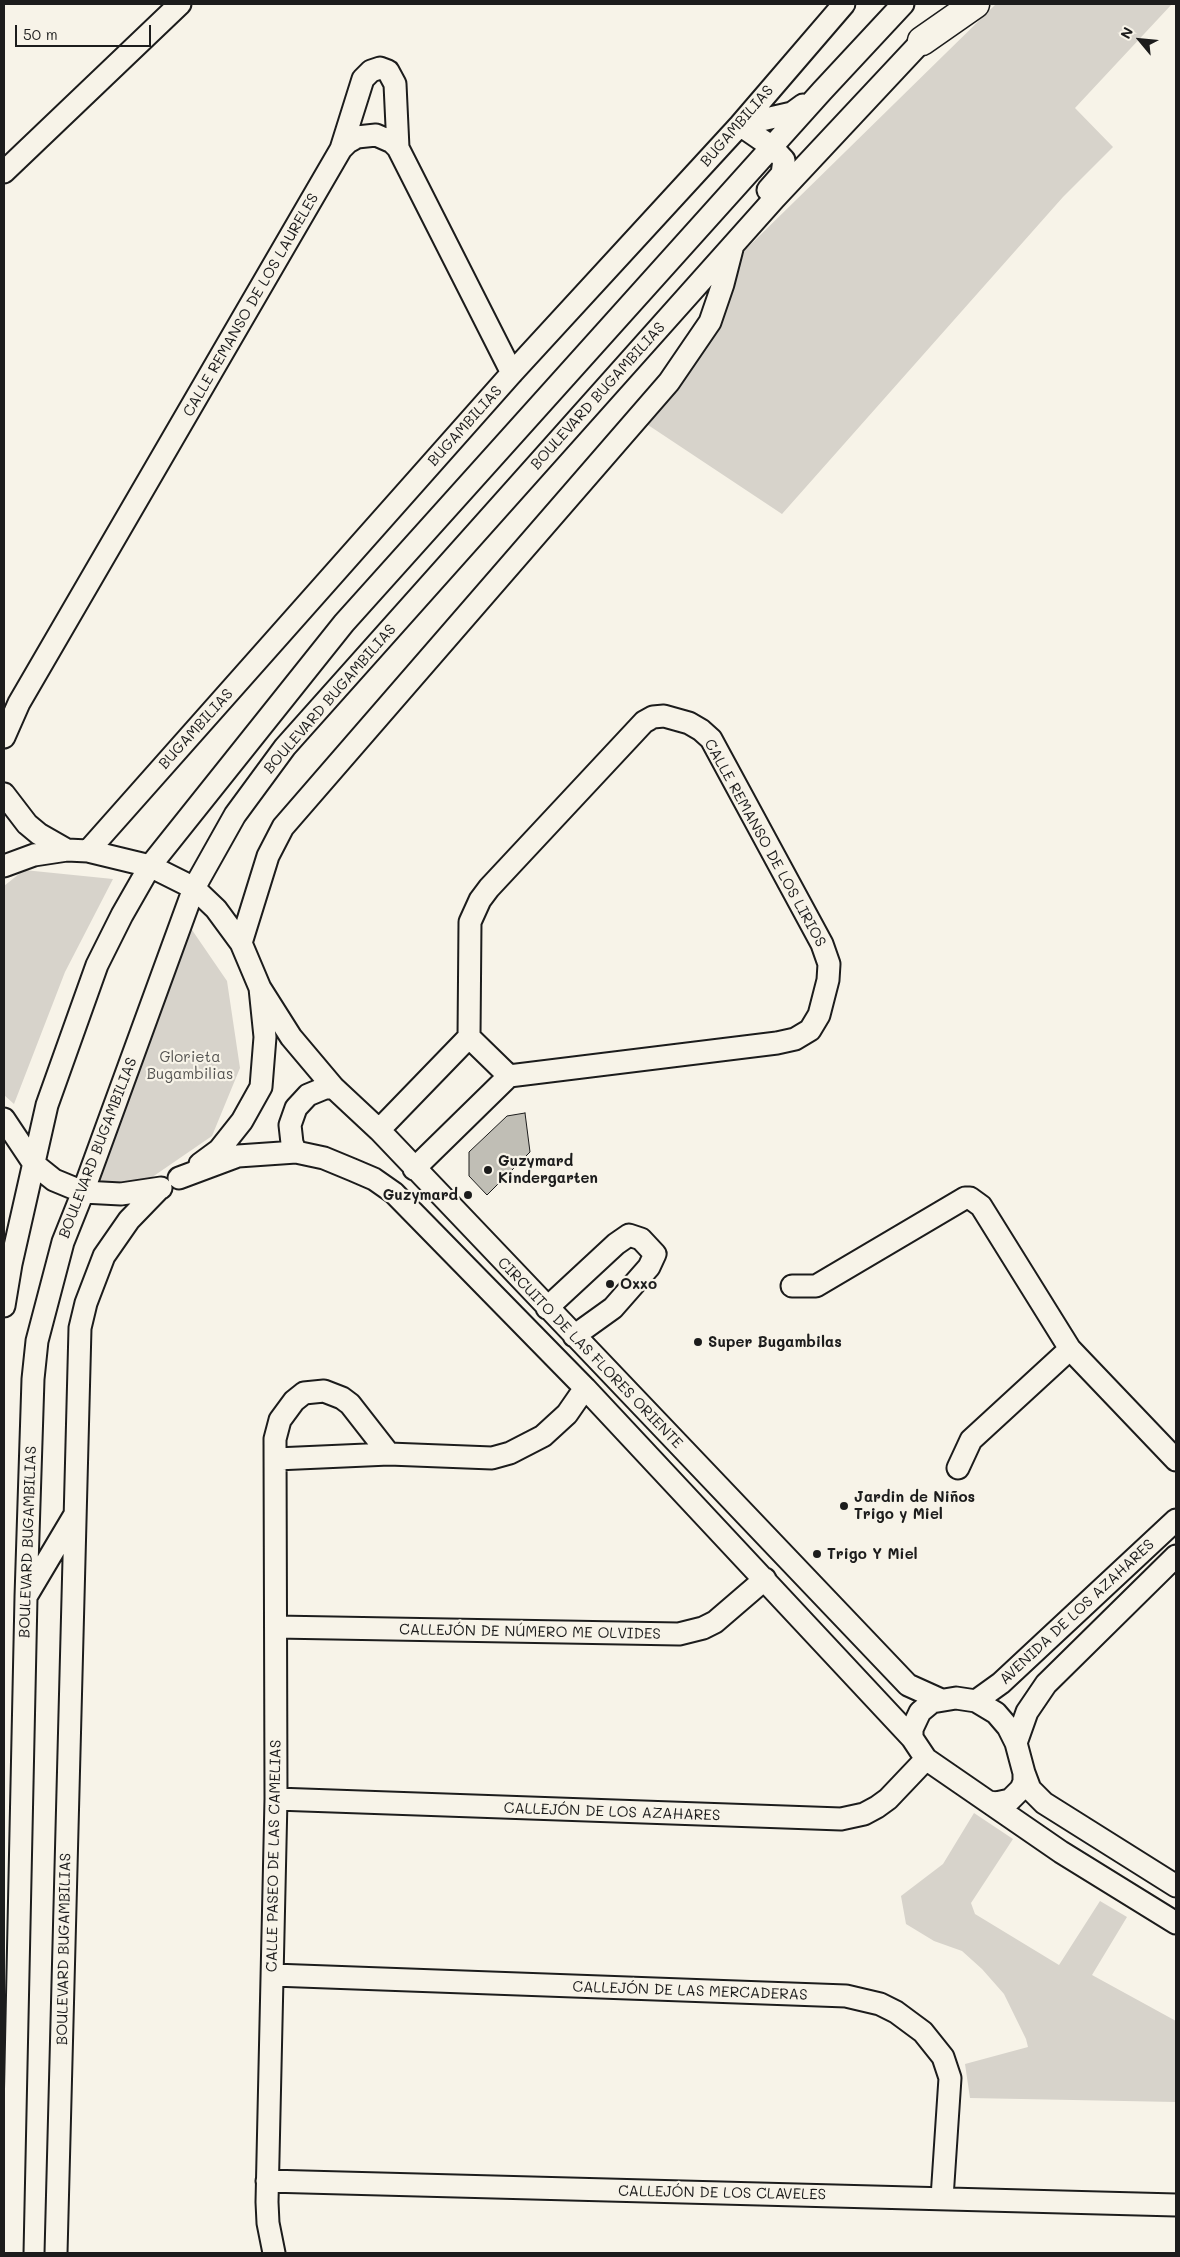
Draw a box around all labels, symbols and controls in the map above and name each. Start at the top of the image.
scale bar [18,15,154,47]
north arrow [1115,15,1165,65]
text: 50 m [23,24,58,44]
text: N [1115,24,1137,42]
street label: BUGAMBILIAS [697,82,777,170]
street label: CALLE REMANSO DE LOS LAURELES [179,190,323,420]
street label: BOULEVARD BUGAMBILIAS [527,319,669,473]
street label: BUGAMBILIAS [424,382,506,470]
street label: BOULEVARD BUGAMBILIAS [260,621,400,777]
street label: BUGAMBILIAS [155,685,237,773]
street label: CALLE REMANSO DE LOS LIRIOS [700,736,830,950]
park label: Glorieta Bugambilias [147,1048,233,1083]
street label: BOULEVARD BUGAMBILIAS [55,1055,141,1241]
place label: Guzymard Kindergarten [498,1152,598,1187]
marker: Guzymard Kindergarten [482,1164,494,1176]
place label: Guzymard [383,1186,458,1204]
marker: Guzymard [462,1189,474,1201]
street label: CIRCUITO DE LAS FLORES ORIENTE [494,1254,686,1452]
place label: Oxxo [620,1275,657,1293]
marker: Oxxo [604,1278,616,1290]
place label: Super Bugambilas [708,1333,842,1351]
marker: Super Bugambilas [692,1336,704,1348]
street label: BOULEVARD BUGAMBILIAS [16,1446,40,1638]
place label: Jardin de Niños Trigo y Miel [854,1488,975,1523]
marker: Jardin de Niños Trigo y Miel [838,1500,850,1512]
street label: AVENIDA DE LOS AZAHARES [996,1536,1158,1688]
place label: Trigo Y Miel [827,1545,918,1563]
marker: Trigo Y Miel [811,1548,823,1560]
street label: CALLEJÓN DE NÚMERO ME OLVIDES [399,1621,661,1643]
street label: CALLE PASEO DE LAS CAMELIAS [263,1740,285,1972]
street label: CALLEJÓN DE LOS AZAHARES [503,1799,721,1825]
street label: BOULEVARD BUGAMBILIAS [53,1853,75,2045]
street label: CALLEJÓN DE LAS MERCADERAS [572,1978,808,2004]
street label: CALLEJÓN DE LOS CLAVELES [618,2182,826,2204]

